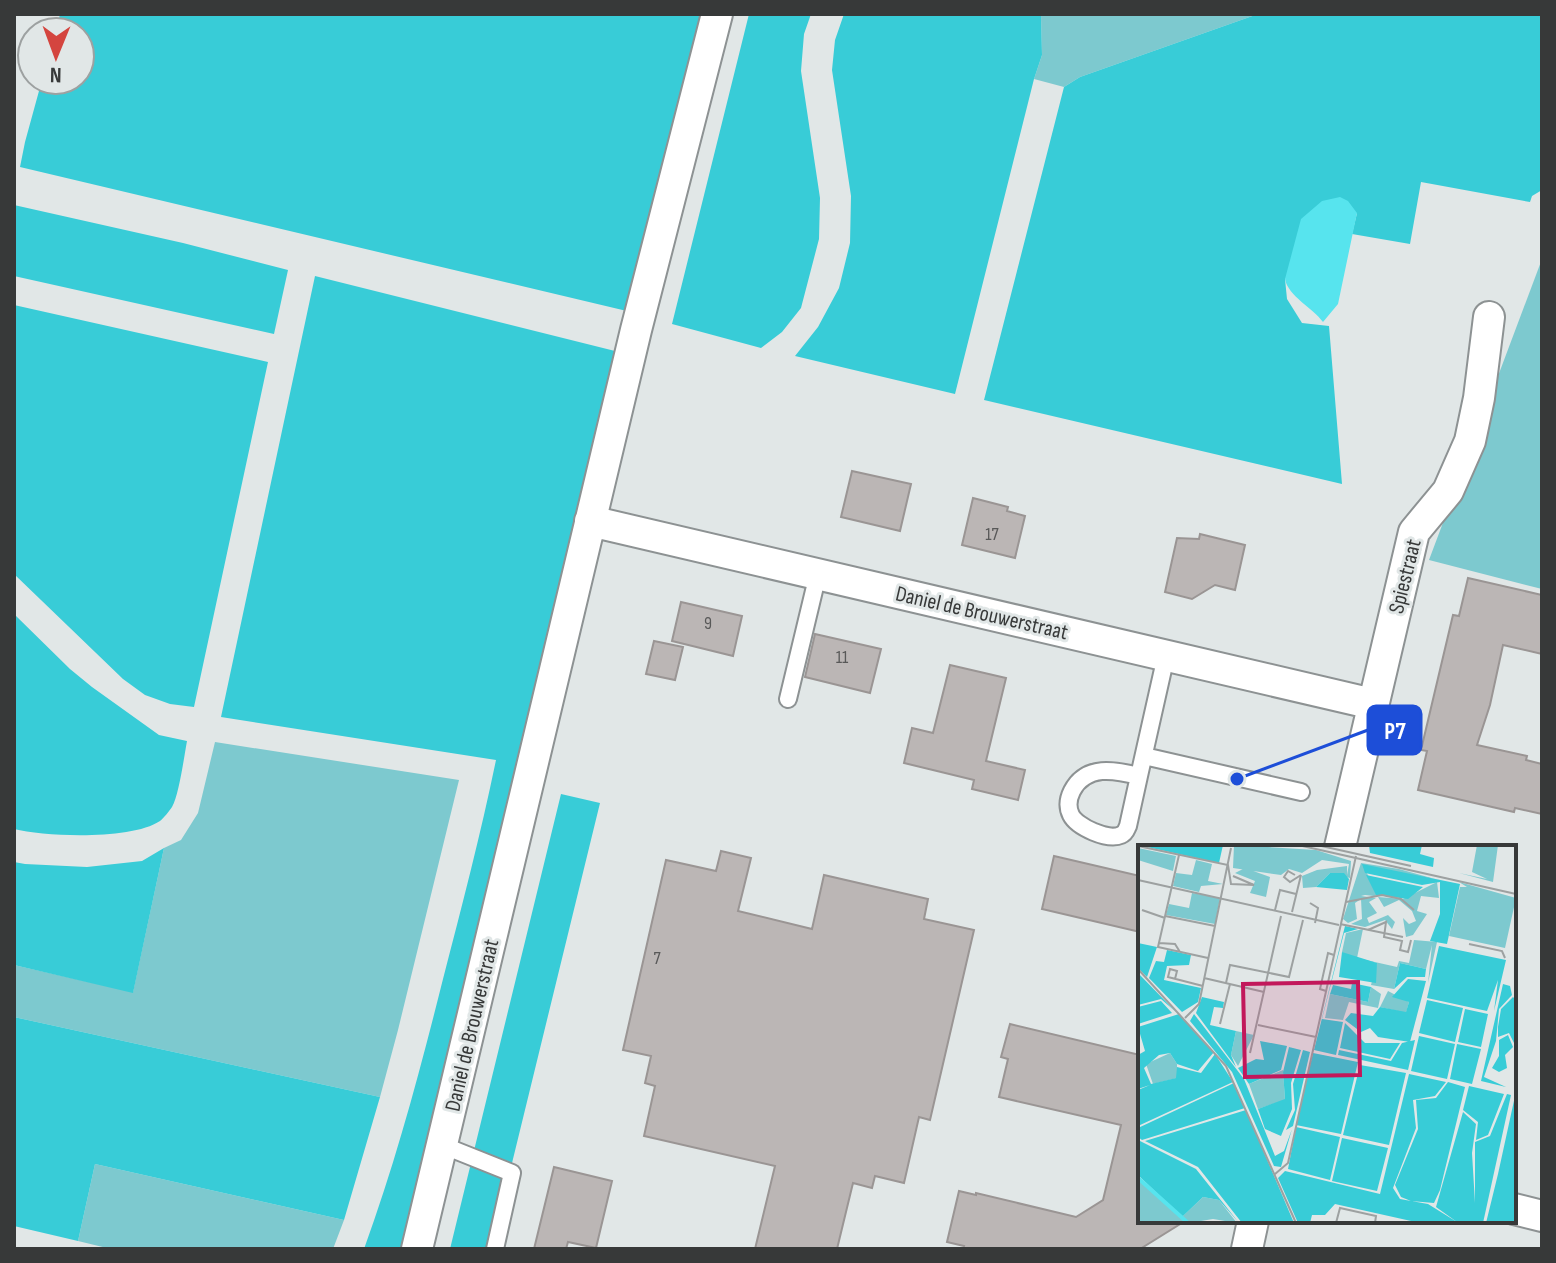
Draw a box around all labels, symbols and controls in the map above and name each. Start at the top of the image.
north arrow [16,16,96,96]
text: N [50,61,62,88]
house number: 17 [985,524,1000,545]
street label: Spiestraat [1383,536,1428,616]
street label: Daniel de Brouwerstraat [893,581,1071,646]
house number: 9 [704,613,712,634]
house number: 11 [836,647,849,668]
callout: P7 [1368,706,1421,754]
text: P7 [1384,717,1406,746]
inset map [1138,845,1516,1223]
street label: Daniel de Brouwerstraat [440,936,505,1114]
house number: 7 [653,948,661,969]

